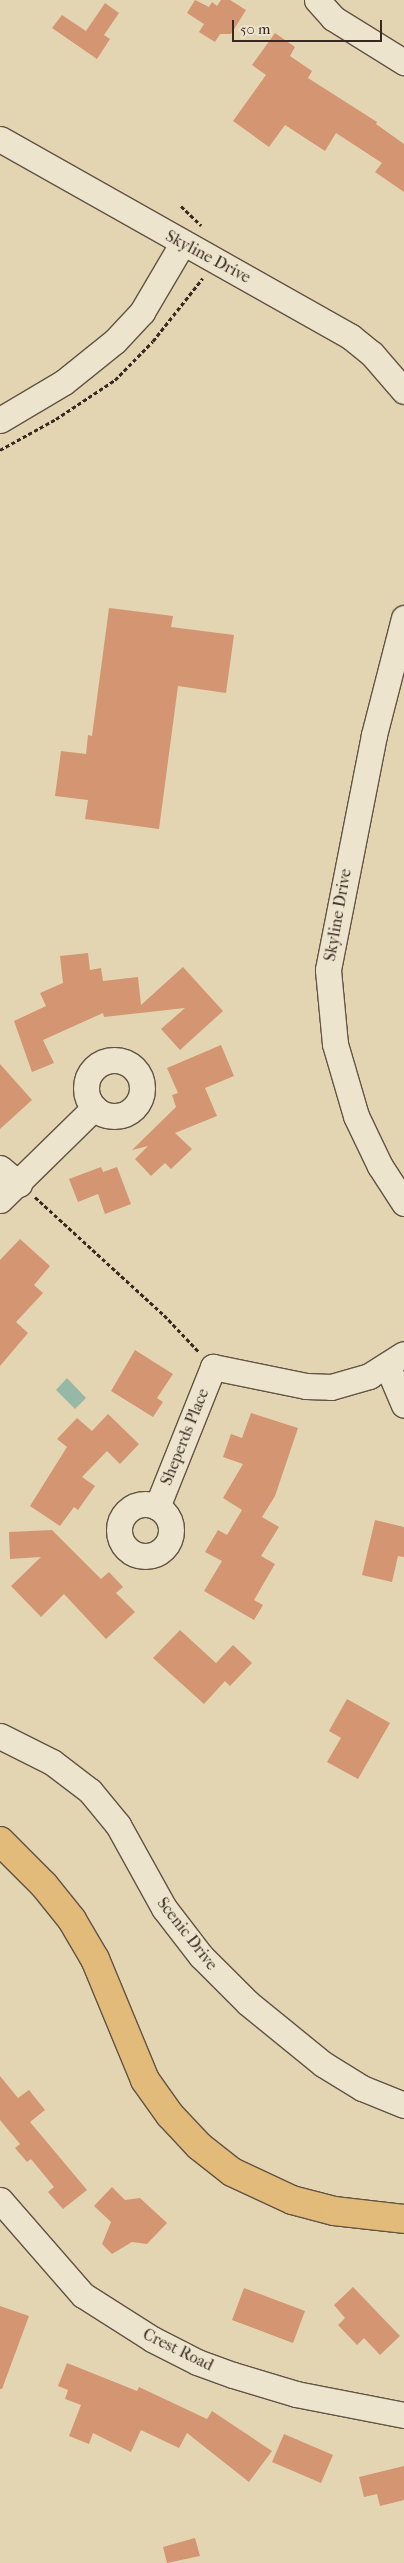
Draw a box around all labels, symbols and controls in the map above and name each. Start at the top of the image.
scale bar [234,10,384,42]
text: 50 m [240,20,270,38]
street label: Skyline Drive [162,227,254,287]
street label: Skyline Drive [320,867,356,963]
street label: Sheperds Place [157,1386,213,1488]
street label: Scenic Drive [153,1894,221,1974]
street label: Crest Road [140,2325,216,2375]

